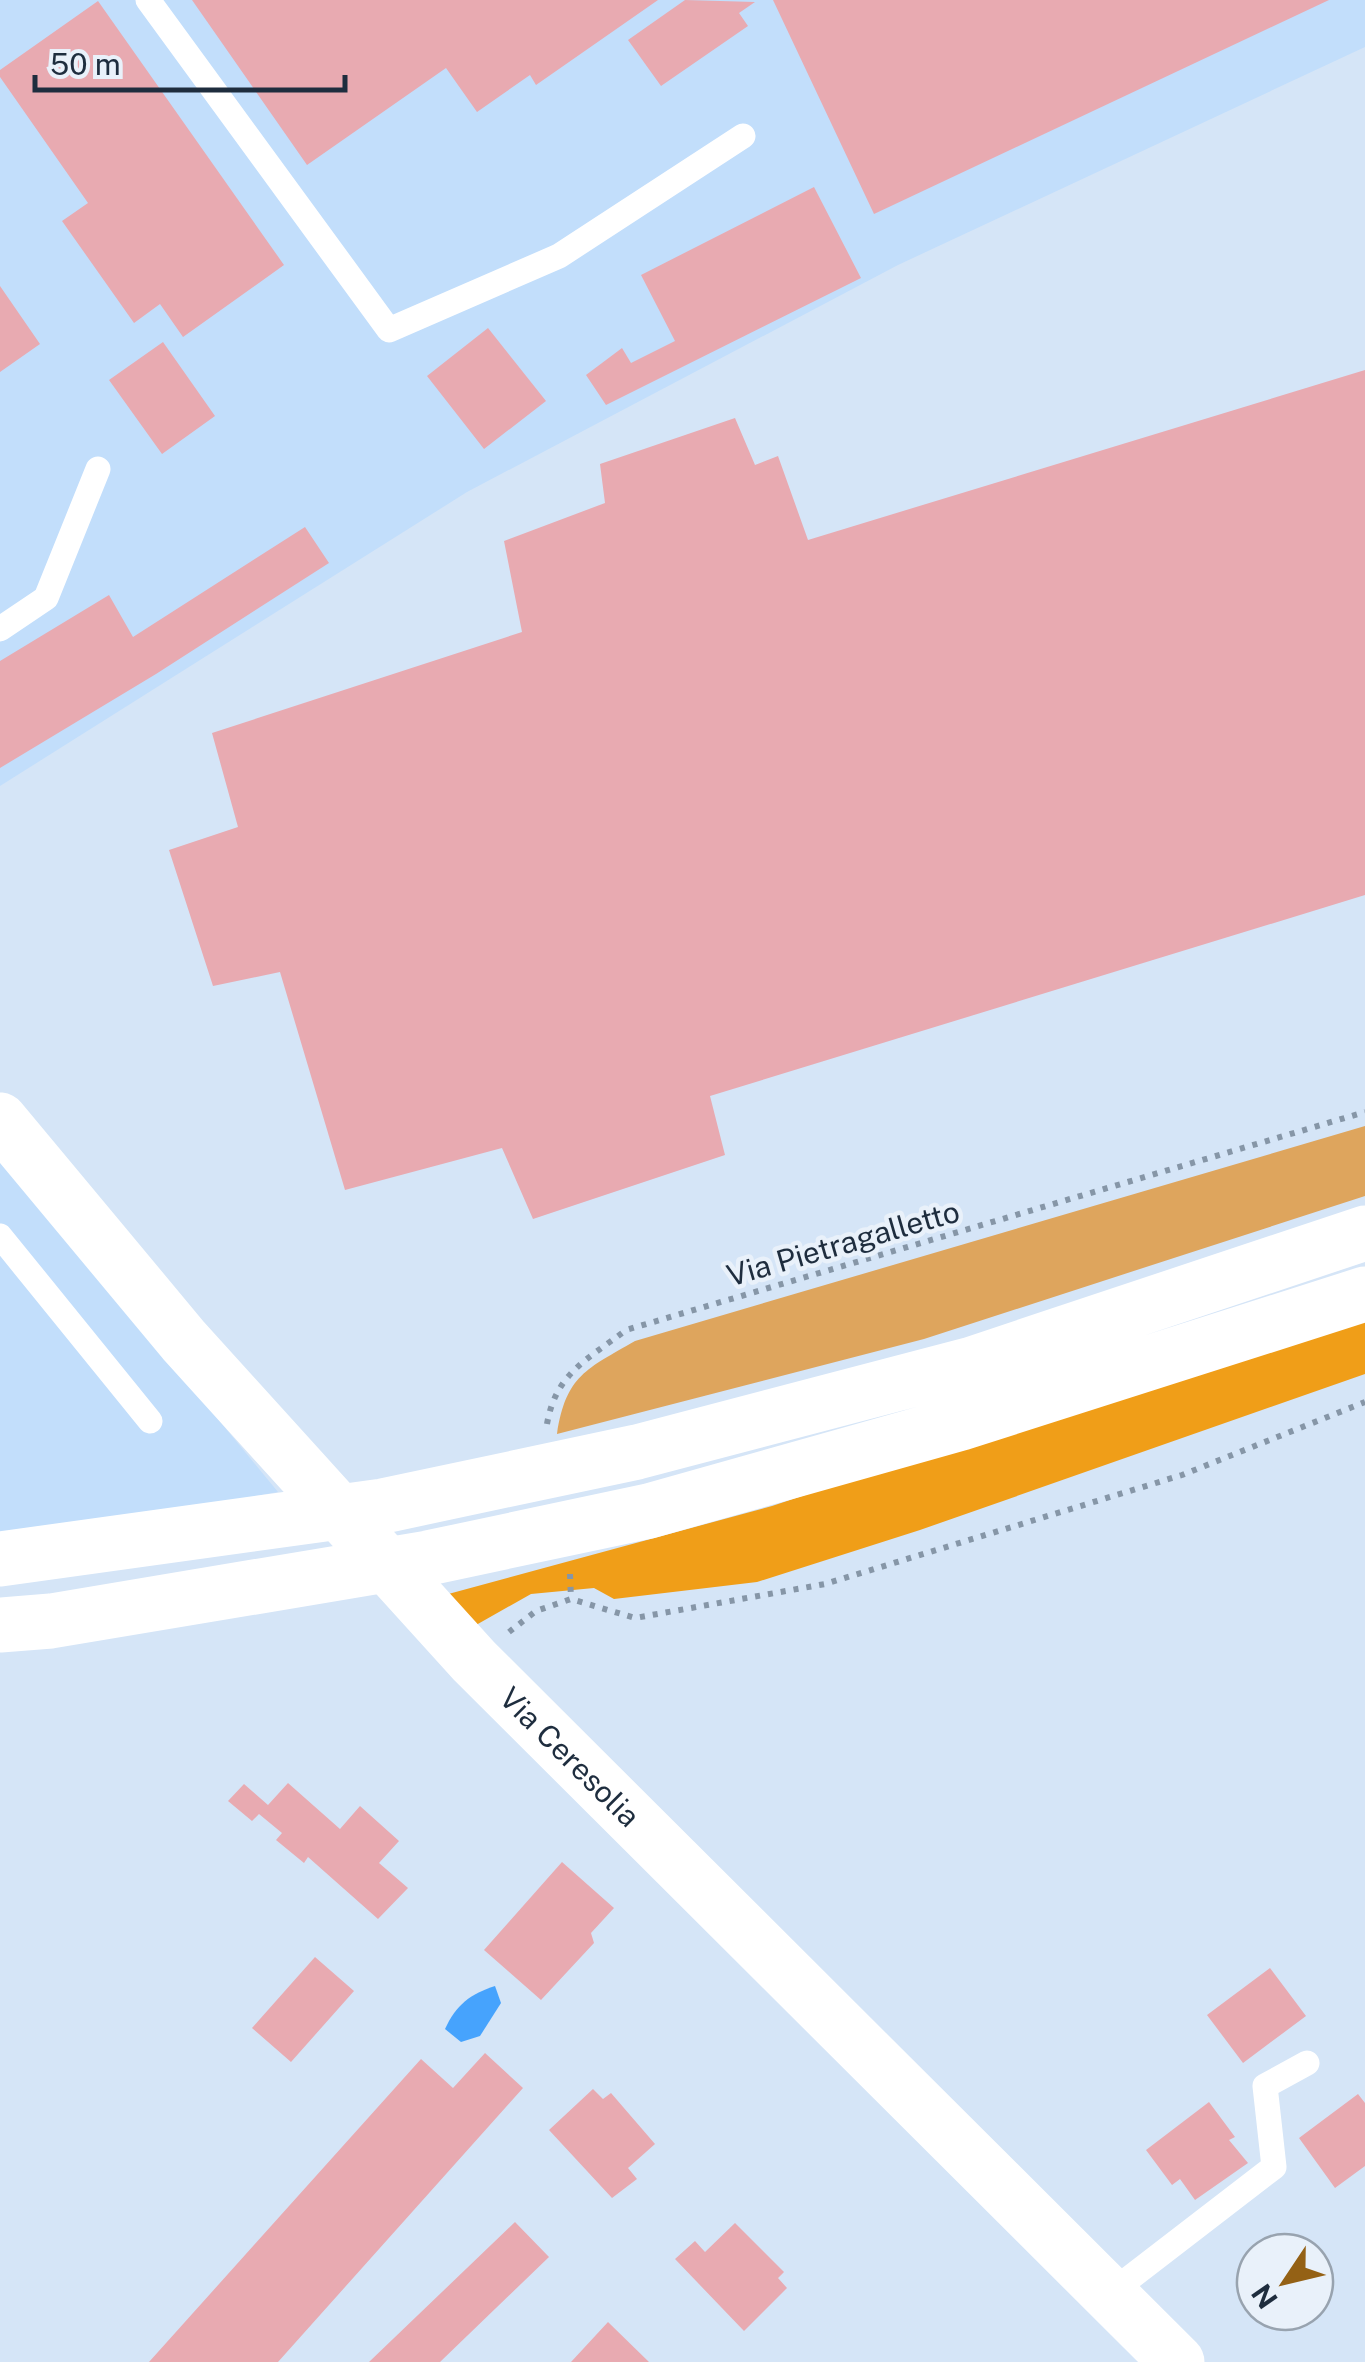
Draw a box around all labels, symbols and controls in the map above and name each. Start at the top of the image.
scale bar [35,30,345,92]
text: 50 m [50,46,121,82]
street label: Via Pietragalletto [723,1193,963,1293]
street label: Via Ceresolia [493,1679,647,1834]
north arrow [1235,2232,1335,2332]
text: N [1244,2278,1284,2315]

